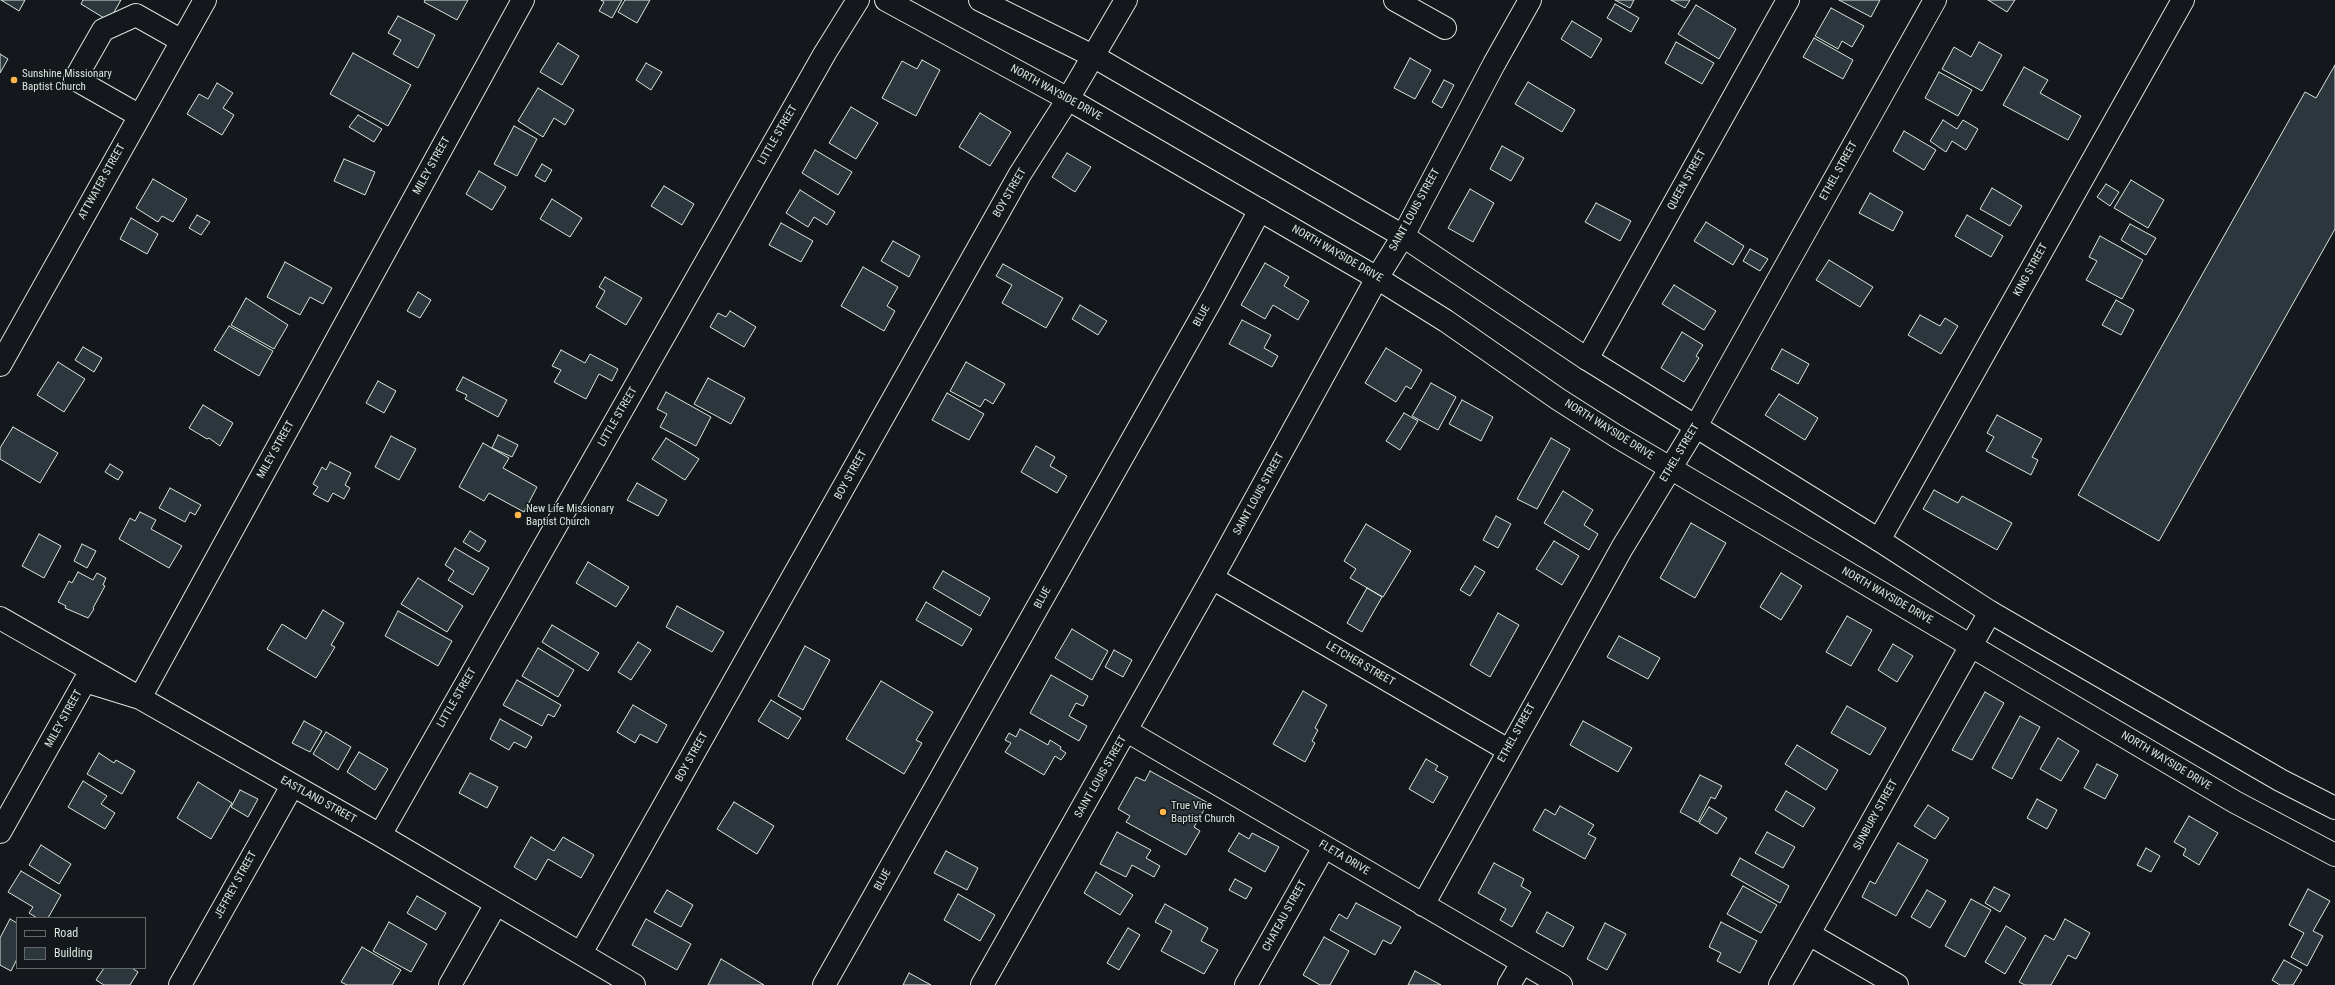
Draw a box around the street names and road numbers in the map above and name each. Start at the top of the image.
street label: NORTH WAYSIDE DRIVE [1008,62,1104,124]
street label: LITTLE STREET [756,103,800,167]
street label: MILEY STREET [411,135,453,197]
street label: ETHEL STREET [1817,139,1861,203]
street label: ATTWATER STREET [76,142,128,222]
street label: QUEEN STREET [1665,147,1709,213]
street label: BOY STREET [991,166,1029,220]
street label: SAINT LOUIS STREET [1387,166,1443,254]
street label: NORTH WAYSIDE DRIVE [1289,223,1385,285]
street label: KING STREET [2011,241,2051,299]
street label: BLUE [1191,303,1213,329]
street label: LITTLE STREET [596,385,640,449]
street label: NORTH WAYSIDE DRIVE [1562,397,1656,463]
street label: MILEY STREET [255,419,297,481]
street label: ETHEL STREET [1658,422,1702,484]
street label: BOY STREET [832,448,870,502]
street label: SAINT LOUIS STREET [1231,450,1287,538]
street label: NORTH WAYSIDE DRIVE [1839,565,1935,627]
street label: BLUE [1032,585,1054,611]
street label: LETCHER STREET [1323,639,1397,689]
street label: LITTLE STREET [435,666,479,730]
street label: MILEY STREET [43,688,85,750]
street label: ETHEL STREET [1495,701,1539,765]
street label: NORTH WAYSIDE DRIVE [2119,729,2213,793]
street label: BOY STREET [673,730,711,784]
street label: SAINT LOUIS STREET [1072,734,1130,820]
street label: EASTLAND STREET [278,774,358,826]
street label: SUNBURY STREET [1851,777,1901,853]
street label: FLETA DRIVE [1316,838,1372,878]
street label: JEFFREY STREET [212,849,260,921]
street label: BLUE [872,867,894,893]
street label: CHATEAU STREET [1260,878,1310,954]

